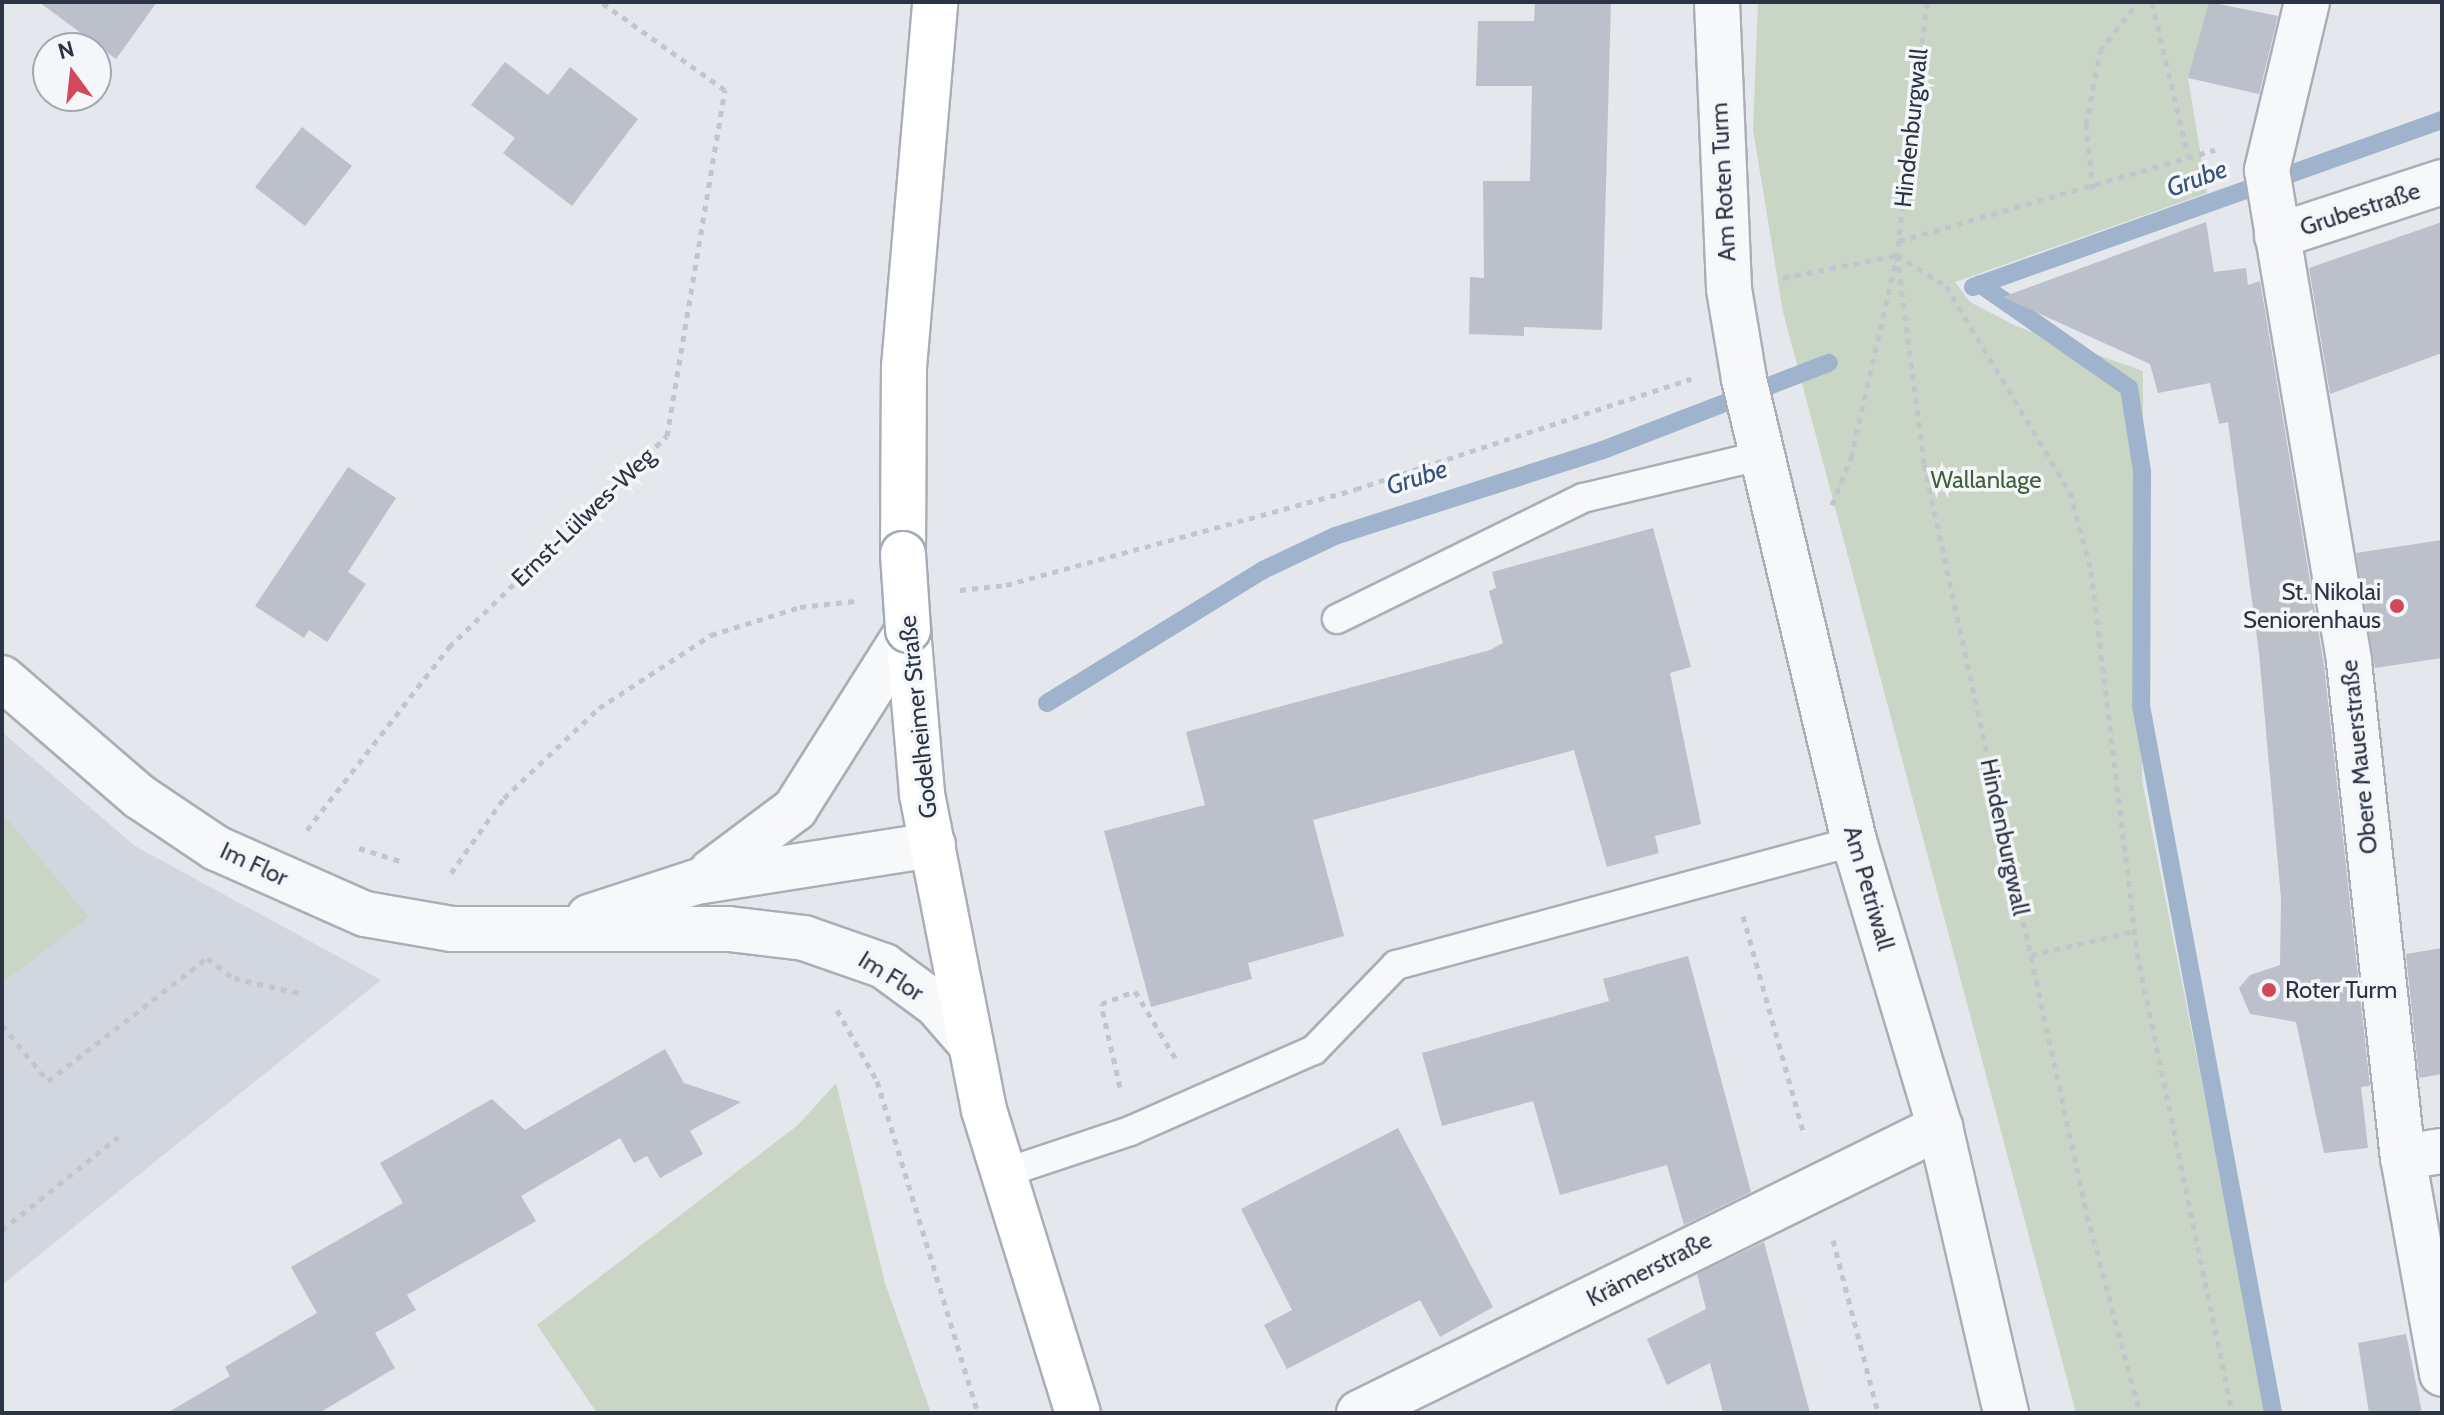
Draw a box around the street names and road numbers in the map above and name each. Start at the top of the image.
street label: Hindenburgwall [1888,47,1934,209]
street label: Am Roten Turm [1704,102,1742,262]
street label: Grubestraße [2296,176,2424,242]
street label: Ernst-Lülwes-Weg [505,441,661,593]
street label: Godelheimer Straße [893,614,943,820]
street label: Obere Mauerstraße [2334,658,2384,856]
street label: Hindenburgwall [1974,756,2036,918]
street label: Am Petriwall [1838,823,1900,953]
street label: Im Flor [216,836,292,892]
street label: Im Flor [853,945,929,1007]
street label: Krämerstraße [1582,1225,1716,1313]

